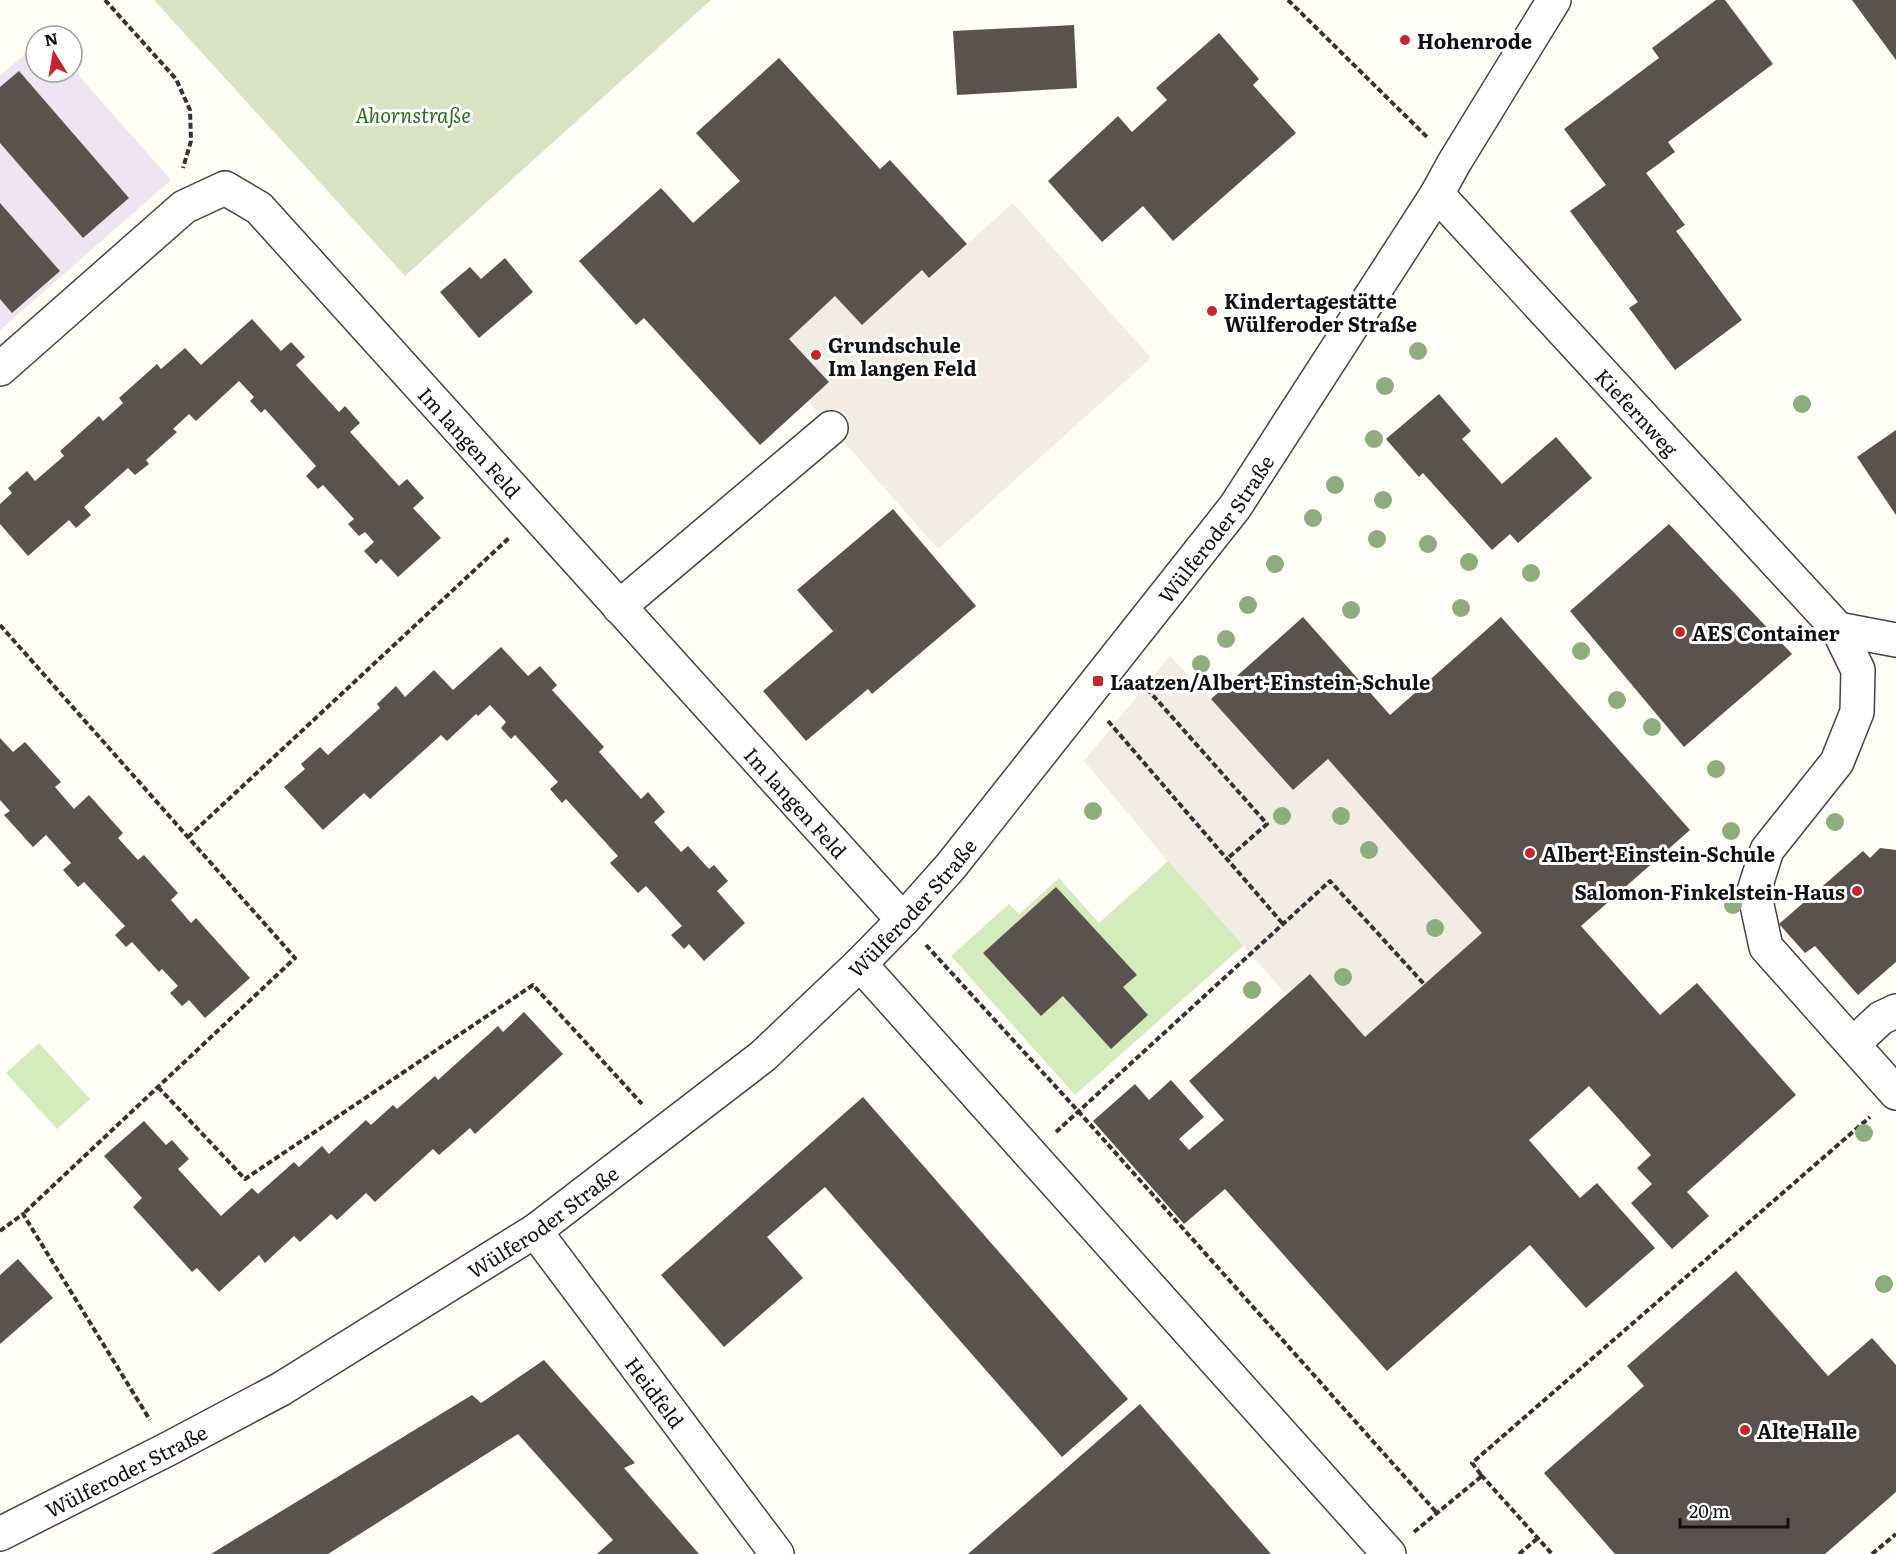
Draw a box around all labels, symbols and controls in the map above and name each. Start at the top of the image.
north arrow [24,24,84,84]
text: N [42,25,60,51]
place label: Hohenrode [1417,25,1532,55]
marker: Hohenrode [1398,33,1412,47]
park label: Ahornstraße [355,99,471,129]
place label: Kindertagestätte Wülferoder Straße [1224,285,1417,338]
marker: Kindertagestätte Wülferoder Straße [1205,304,1219,318]
place label: Grundschule Im langen Feld [828,329,977,382]
marker: Grundschule Im langen Feld [809,348,823,362]
street label: Kiefernweg [1589,361,1687,463]
street label: Im langen Feld [412,380,529,504]
street label: Wülferoder Straße [1150,448,1280,609]
place label: AES Container [1692,617,1840,647]
marker: AES Container [1673,625,1687,639]
place label: Laatzen/Albert-Einstein-Schule [1110,666,1430,696]
marker: Laatzen/Albert-Einstein-Schule [1091,674,1105,688]
street label: Im langen Feld [738,740,855,864]
street label: Wülferoder Straße [840,832,983,984]
place label: Albert-Einstein-Schule [1542,838,1775,868]
marker: Albert-Einstein-Schule [1523,846,1537,860]
place label: Salomon-Finkelstein-Haus [1574,876,1845,906]
marker: Salomon-Finkelstein-Haus [1850,884,1864,898]
street label: Wülferoder Straße [461,1158,624,1285]
street label: Heidfeld [619,1350,692,1434]
place label: Alte Halle [1757,1415,1857,1445]
street label: Wülferoder Straße [39,1416,212,1524]
marker: Alte Halle [1738,1423,1752,1437]
scale bar [1680,1491,1788,1529]
text: 20 m [1689,1497,1730,1524]

